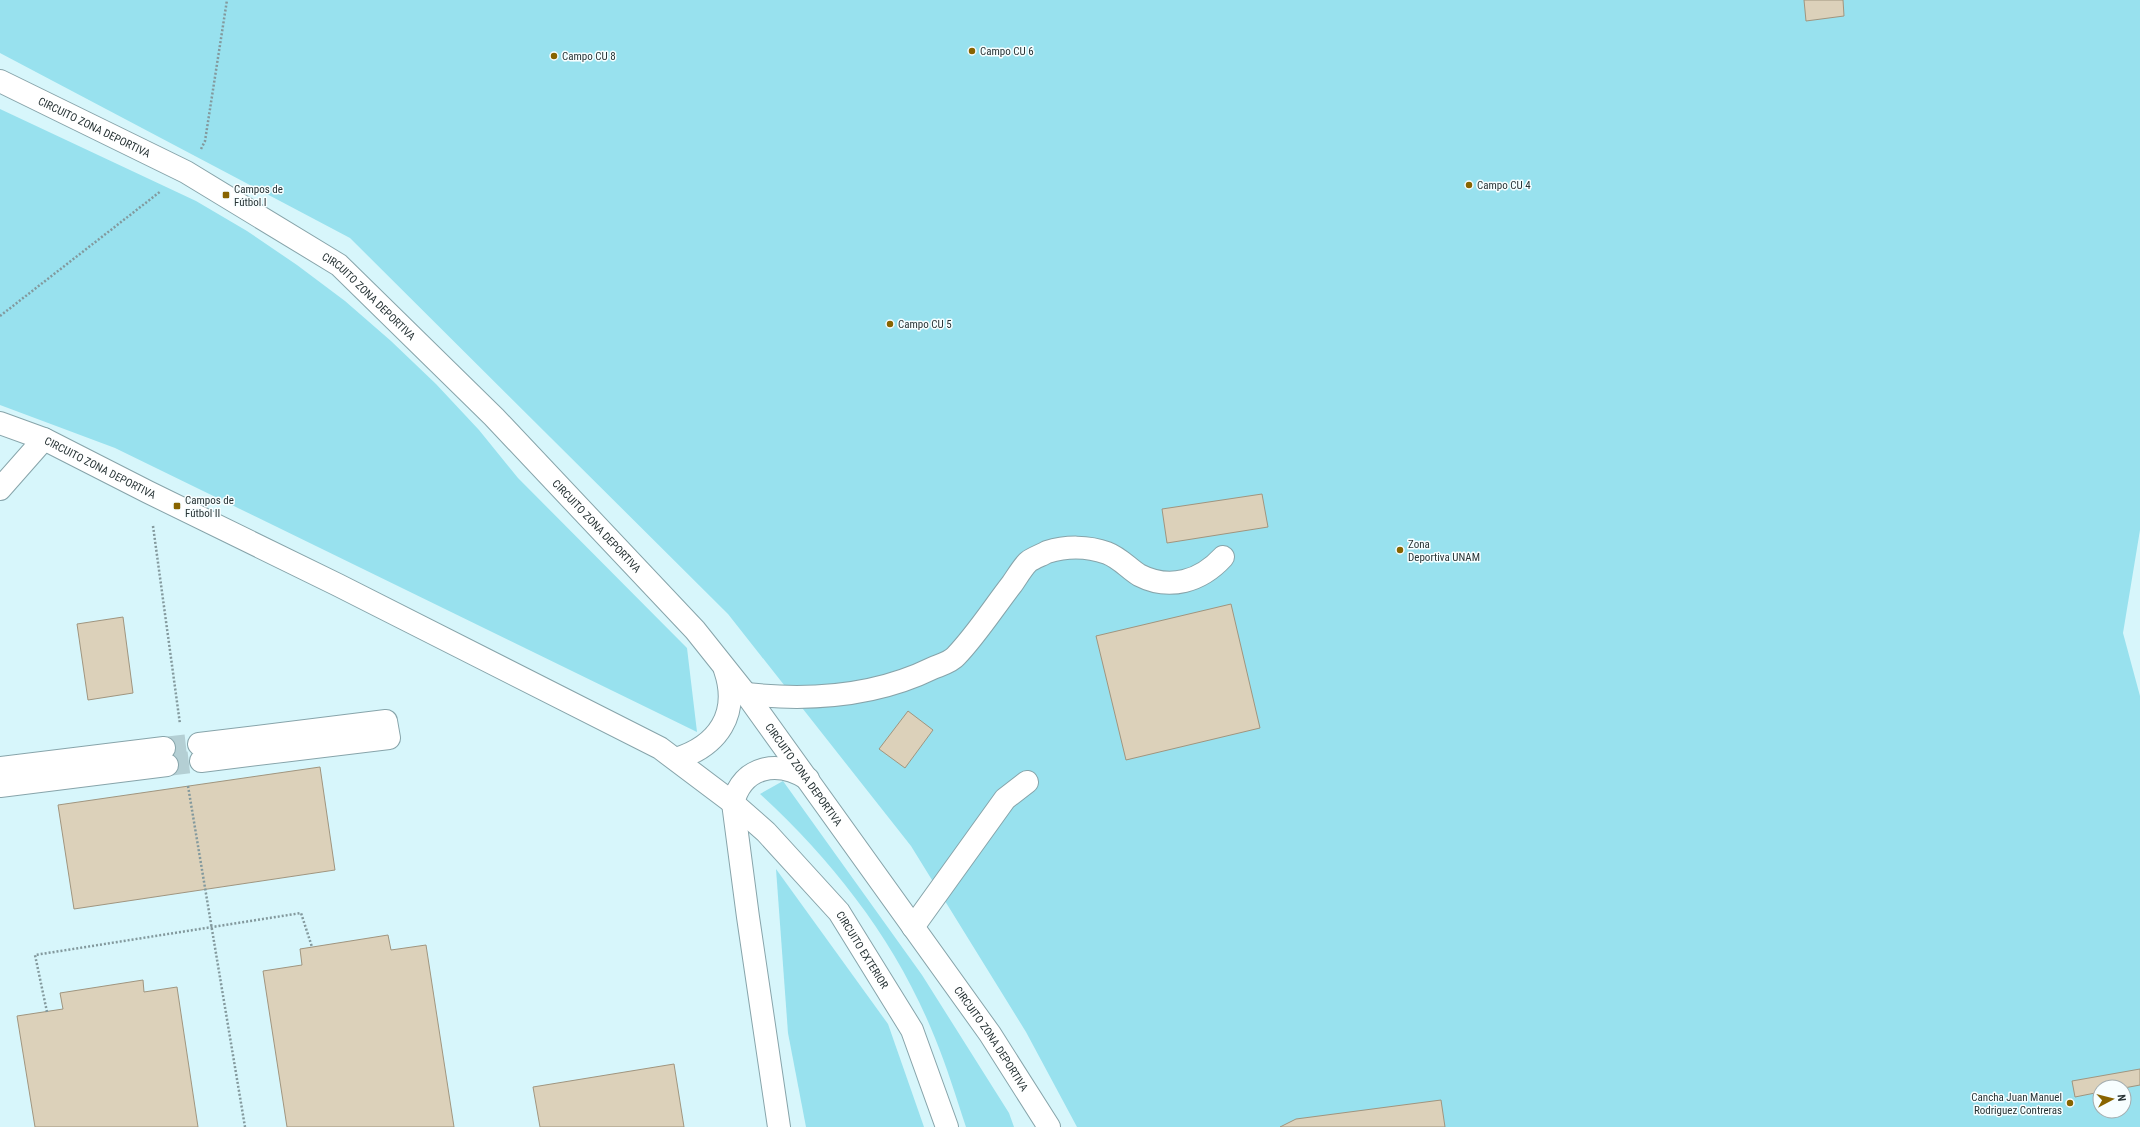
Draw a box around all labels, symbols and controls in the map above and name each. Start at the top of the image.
place label: Campo CU 6 [980,45,1034,58]
marker: Campo CU 6 [967,46,977,56]
place label: Campo CU 8 [562,50,616,63]
marker: Campo CU 8 [549,51,559,61]
street label: CIRCUITO ZONA DEPORTIVA [36,94,153,160]
place label: Campo CU 4 [1477,179,1531,192]
marker: Campo CU 4 [1464,180,1474,190]
place label: Campos de Fútbol I [234,183,283,209]
marker: Campos de Fútbol I [221,190,231,200]
street label: CIRCUITO ZONA DEPORTIVA [320,250,419,343]
place label: Campo CU 5 [898,318,952,331]
marker: Campo CU 5 [885,319,895,329]
street label: CIRCUITO ZONA DEPORTIVA [42,434,159,502]
street label: CIRCUITO ZONA DEPORTIVA [550,477,644,576]
place label: Campos de Fútbol II [185,494,234,520]
marker: Campos de Fútbol II [172,501,182,511]
place label: Zona Deportiva UNAM [1408,538,1480,564]
marker: Zona Deportiva UNAM [1395,545,1405,555]
street label: CIRCUITO ZONA DEPORTIVA [763,721,845,829]
street label: CIRCUITO EXTERIOR [834,909,891,991]
street label: CIRCUITO ZONA DEPORTIVA [951,984,1031,1094]
north arrow [2092,1079,2132,1119]
place label: Cancha Juan Manuel Rodriguez Contreras [1971,1091,2062,1117]
text: N [2115,1094,2128,1102]
marker: Cancha Juan Manuel Rodriguez Contreras [2065,1098,2075,1108]

